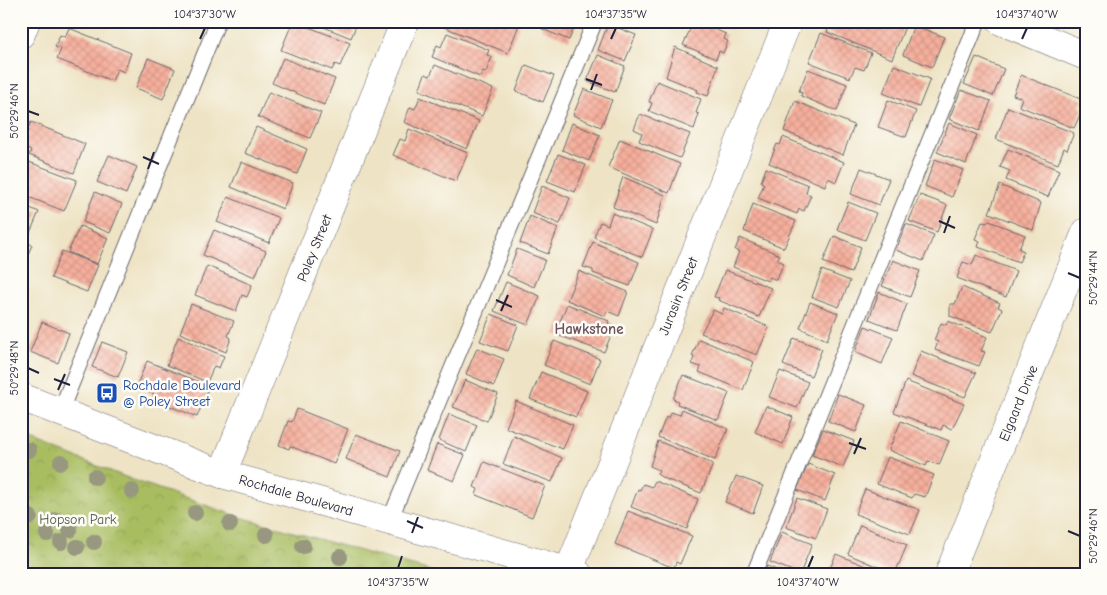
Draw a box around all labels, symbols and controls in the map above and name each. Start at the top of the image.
text: 104°37'30"W [174,7,237,21]
text: 104°37'35"W [585,7,647,21]
text: 104°37'40"W [996,7,1058,21]
text: 50°29'46"N [7,83,21,139]
street label: Poley Street [293,211,336,284]
text: 50°29'44"N [1086,251,1100,305]
street label: Jurasin Street [655,254,702,338]
district label: Hawkstone [554,320,624,338]
text: 50°29'48"N [7,341,21,395]
street label: Elgaard Drive [995,363,1041,444]
place label: Rochdale Boulevard @ Poley Street [123,377,241,410]
bus stop icon: Rochdale Boulevard @ Poley Street [95,381,119,405]
street label: Rochdale Boulevard [237,471,355,520]
text: 50°29'46"N [1086,508,1100,564]
park label: Hopson Park [39,511,117,528]
text: 104°37'35"W [367,575,429,589]
text: 104°37'40"W [777,575,839,589]

